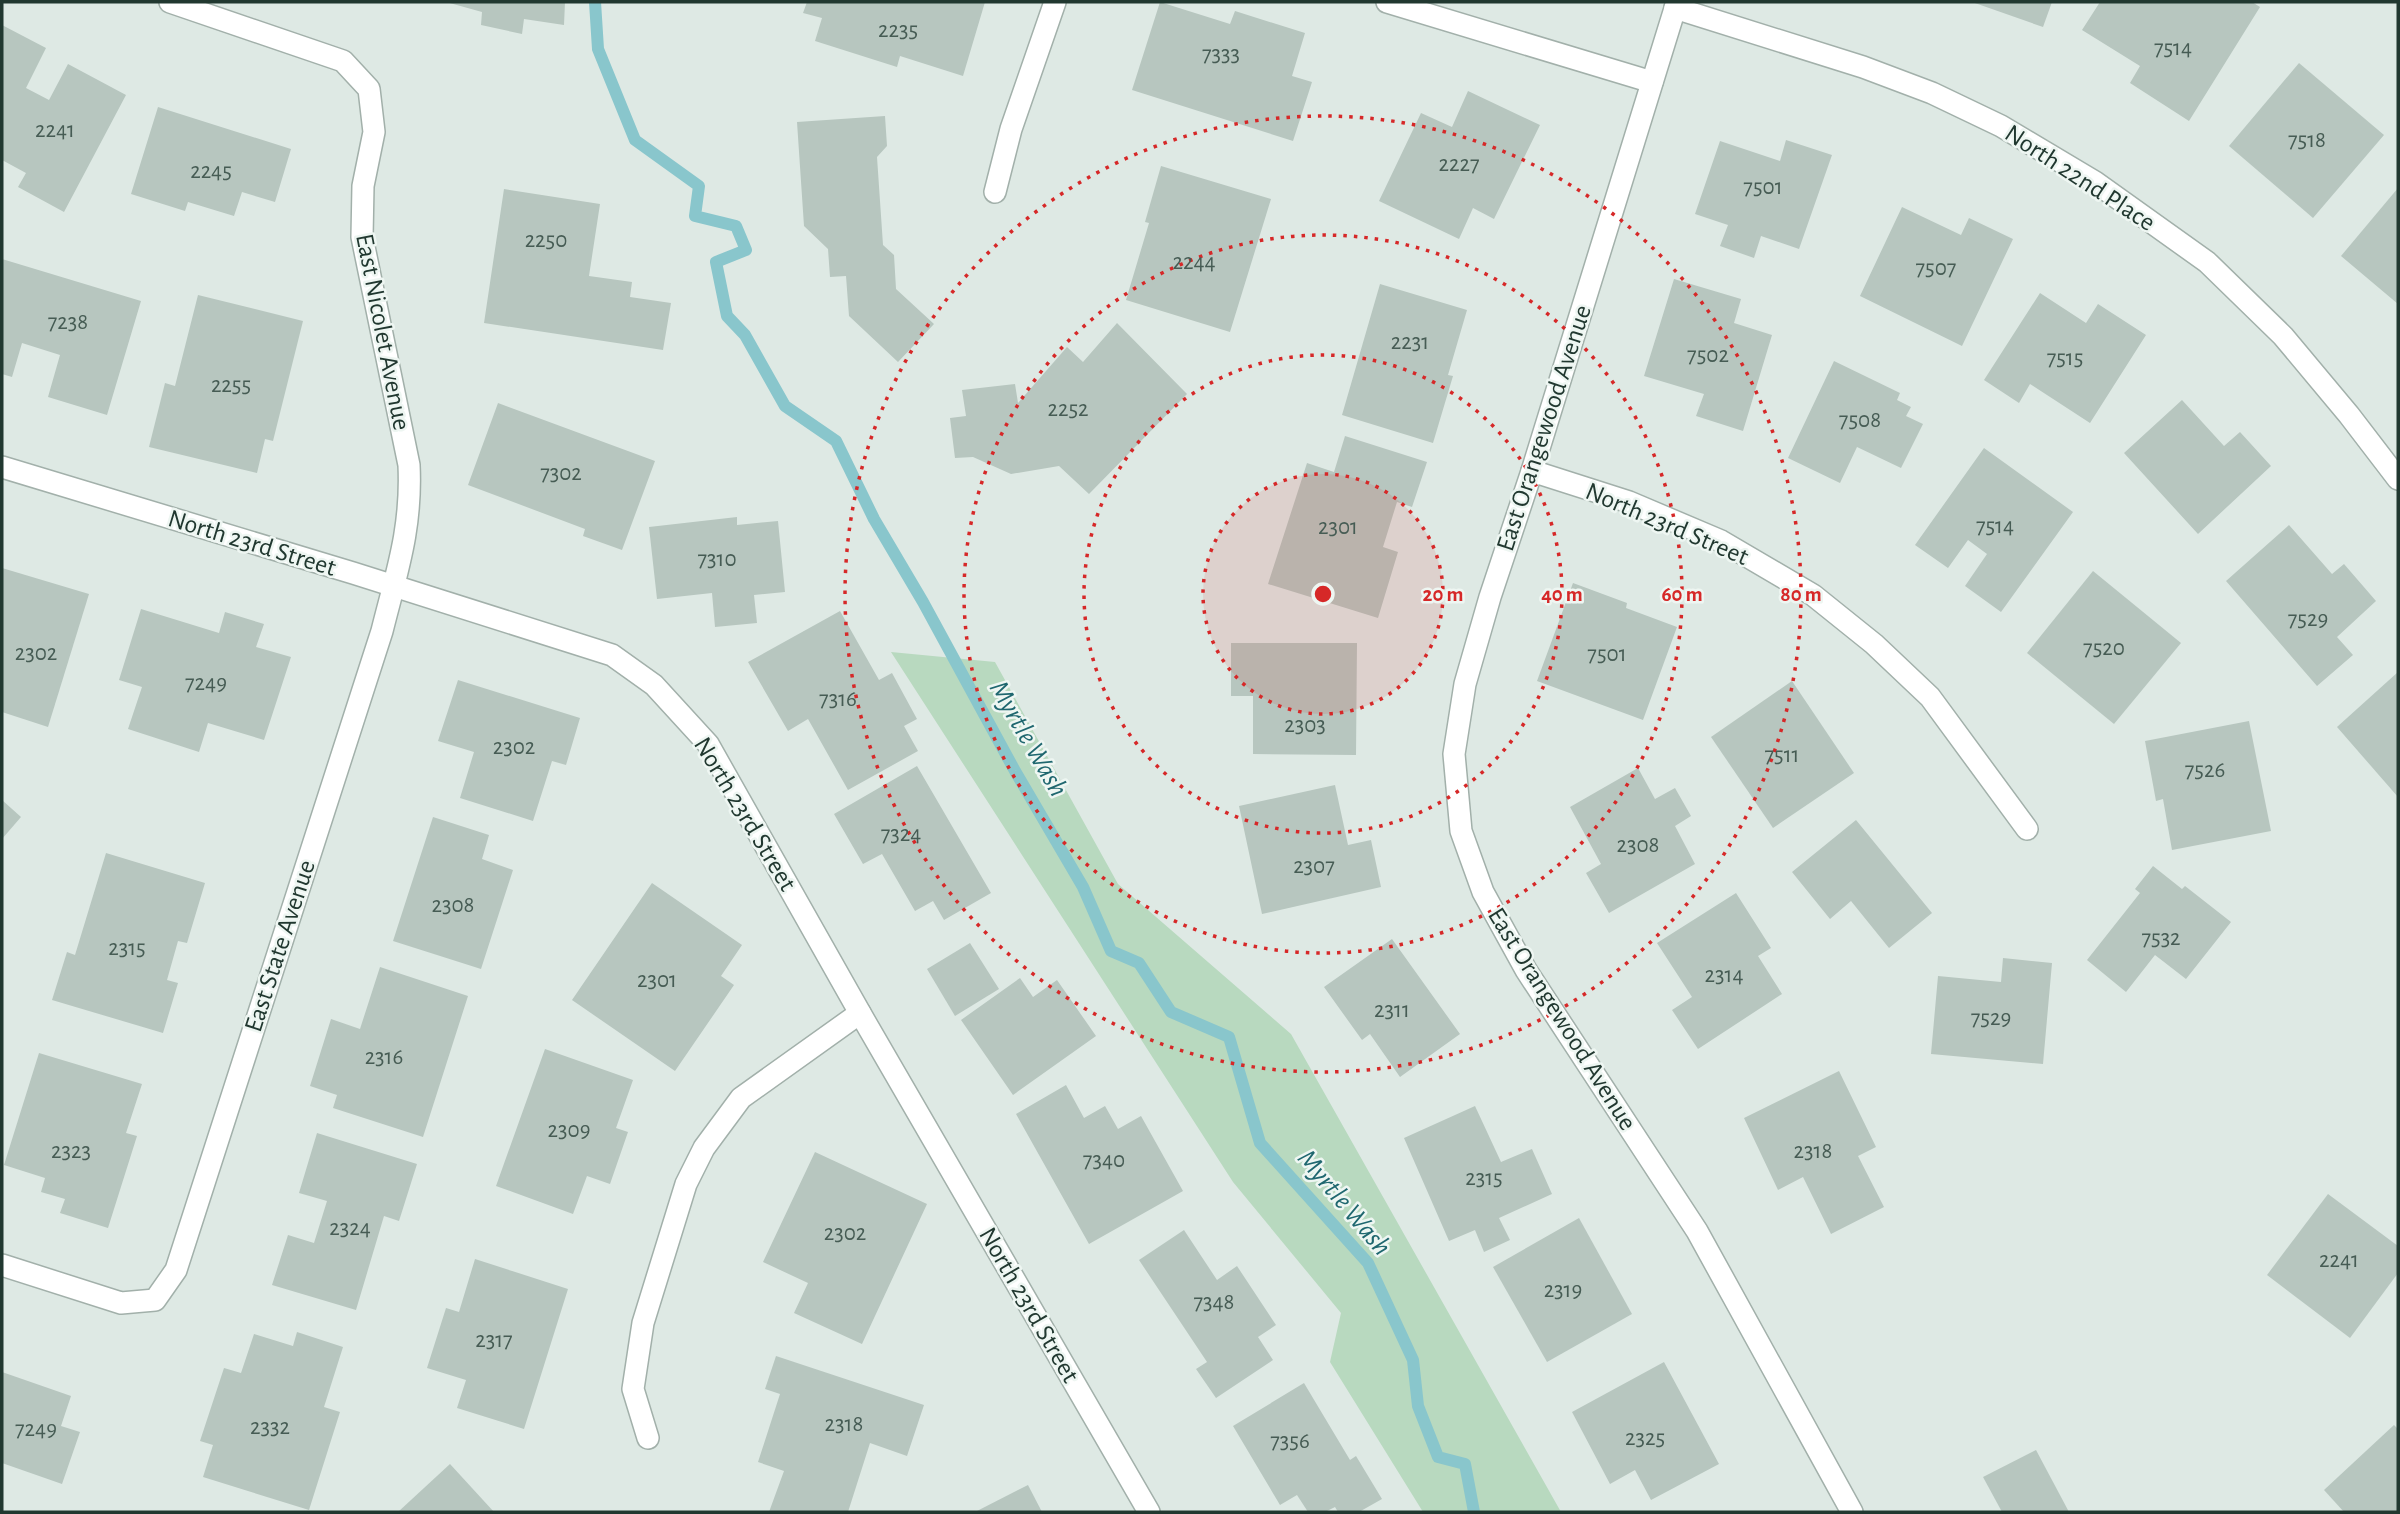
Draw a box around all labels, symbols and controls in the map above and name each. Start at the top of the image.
house number: 2235 [878,19,918,42]
house number: 7514 [2154,37,2192,60]
house number: 7333 [1202,43,1240,66]
house number: 2241 [35,119,75,142]
street label: North 22nd Place [2000,120,2160,236]
house number: 7518 [2288,129,2326,152]
house number: 2227 [1439,153,1480,176]
house number: 2245 [190,160,232,183]
house number: 7501 [1743,176,1783,199]
house number: 2250 [525,229,567,252]
street label: East Nicolet Avenue [351,231,415,433]
house number: 2244 [1172,251,1216,274]
house number: 7507 [1916,257,1956,280]
street label: East Orangewood Avenue [1492,302,1596,554]
house number: 7238 [48,311,88,334]
house number: 2231 [1391,331,1429,354]
house number: 7502 [1687,344,1729,367]
house number: 7515 [2047,347,2083,370]
house number: 2255 [211,374,251,397]
house number: 2252 [1047,398,1089,421]
house number: 7508 [1839,409,1881,432]
house number: 7302 [540,462,582,485]
street label: North 23rd Street [1582,478,1752,570]
street label: North 23rd Street [165,505,339,581]
house number: 7514 [1976,515,2014,538]
house number: 2301 [1318,516,1358,539]
house number: 7310 [697,548,737,571]
centre of rings [1311,582,1335,606]
text: 20 m [1423,584,1463,605]
text: 40 m [1541,584,1583,605]
text: 60 m [1661,584,1703,605]
text: 80 m [1780,584,1822,605]
house number: 7529 [2288,608,2328,631]
house number: 7520 [2083,637,2125,660]
house number: 2302 [15,642,57,665]
house number: 7501 [1587,643,1627,666]
house number: 7249 [185,672,227,695]
water label: Myrtle Wash [984,676,1072,802]
house number: 7316 [819,688,857,711]
house number: 2303 [1284,714,1326,737]
street label: North 23rd Street [689,733,801,895]
house number: 2302 [493,736,535,759]
house number: 7511 [1764,744,1800,767]
house number: 7526 [2185,759,2225,782]
house number: 7324 [881,823,921,846]
house number: 2308 [1617,834,1660,857]
house number: 2307 [1293,855,1335,878]
street label: East State Avenue [240,857,320,1035]
house number: 2308 [432,894,475,917]
street label: East Orangewood Avenue [1483,903,1641,1135]
house number: 7532 [2141,927,2181,950]
house number: 2315 [108,937,146,960]
house number: 2314 [1705,964,1743,987]
house number: 2301 [637,969,677,992]
house number: 2311 [1374,999,1410,1022]
house number: 7529 [1971,1007,2011,1030]
house number: 2316 [365,1046,403,1069]
house number: 2309 [548,1119,590,1142]
house number: 2323 [51,1140,91,1163]
house number: 2318 [1794,1140,1832,1163]
water label: Myrtle Wash [1292,1145,1396,1261]
house number: 7340 [1083,1149,1125,1172]
house number: 2315 [1465,1167,1503,1190]
house number: 2324 [329,1217,371,1240]
house number: 2302 [824,1222,866,1245]
street label: North 23rd Street [974,1223,1084,1387]
house number: 2241 [2319,1249,2359,1272]
house number: 2319 [1544,1279,1582,1302]
house number: 7348 [1193,1291,1235,1314]
house number: 2317 [475,1329,513,1352]
house number: 2318 [825,1413,863,1436]
house number: 2332 [250,1416,290,1439]
house number: 7249 [15,1418,57,1441]
house number: 2325 [1625,1427,1665,1450]
house number: 7356 [1270,1430,1310,1453]

